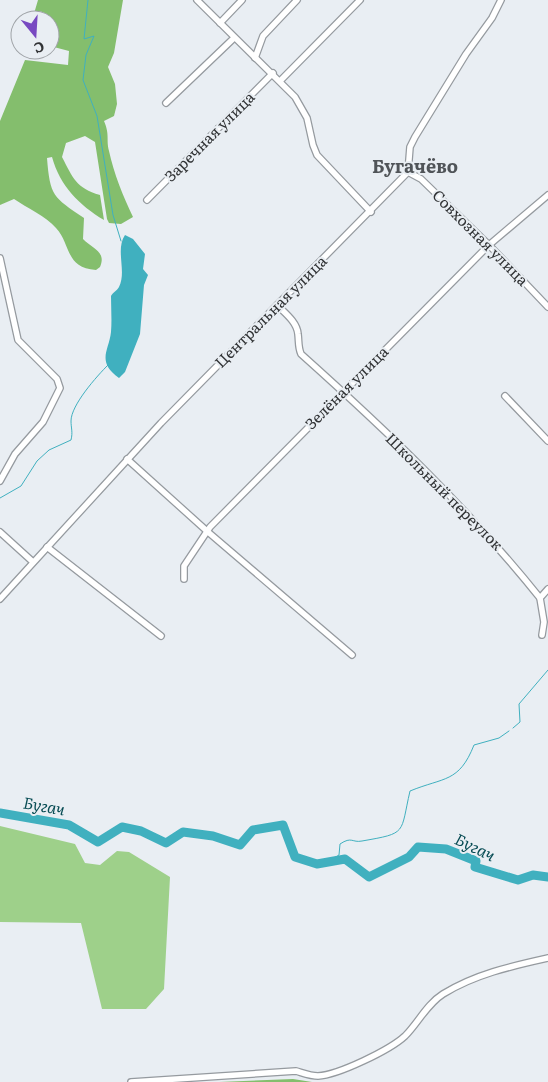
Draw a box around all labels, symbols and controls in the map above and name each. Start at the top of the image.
north arrow [10,10,60,60]
text: С [31,37,47,59]
street label: Заречная улица [159,85,260,186]
district label: Бугачёво [372,152,458,179]
street label: Совхозная улица [428,183,535,291]
street label: Центральная улица [208,249,332,372]
street label: Зелёная улица [299,339,394,434]
street label: Школьный переулок [381,427,509,555]
water label: Бугач [21,790,67,821]
water label: Бугач [451,826,500,866]

